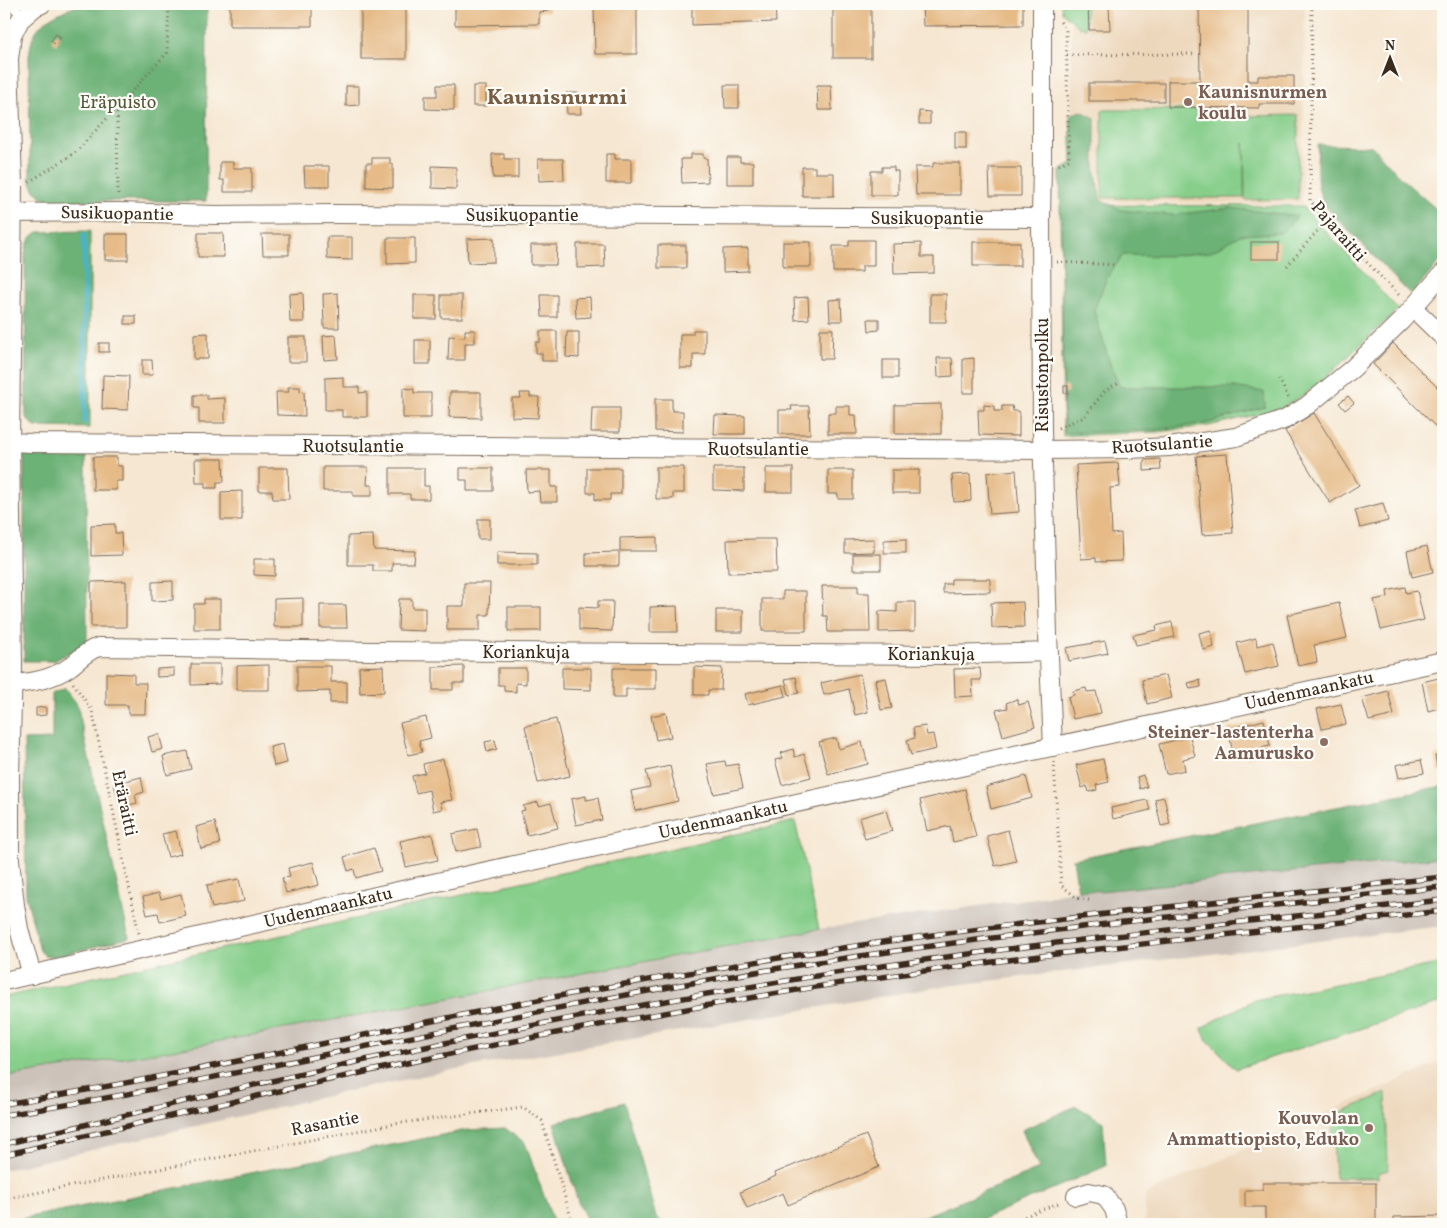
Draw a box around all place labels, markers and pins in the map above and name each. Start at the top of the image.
place label: Kaunisnurmen koulu [1198,81,1328,127]
marker: Kaunisnurmen koulu [1182,96,1194,108]
place label: Steiner-lastenterha Aamurusko [1148,721,1314,767]
marker: Steiner-lastenterha Aamurusko [1318,736,1330,748]
place label: Kouvolan Ammattiopisto, Eduko [1167,1107,1359,1153]
marker: Kouvolan Ammattiopisto, Eduko [1363,1122,1375,1134]

